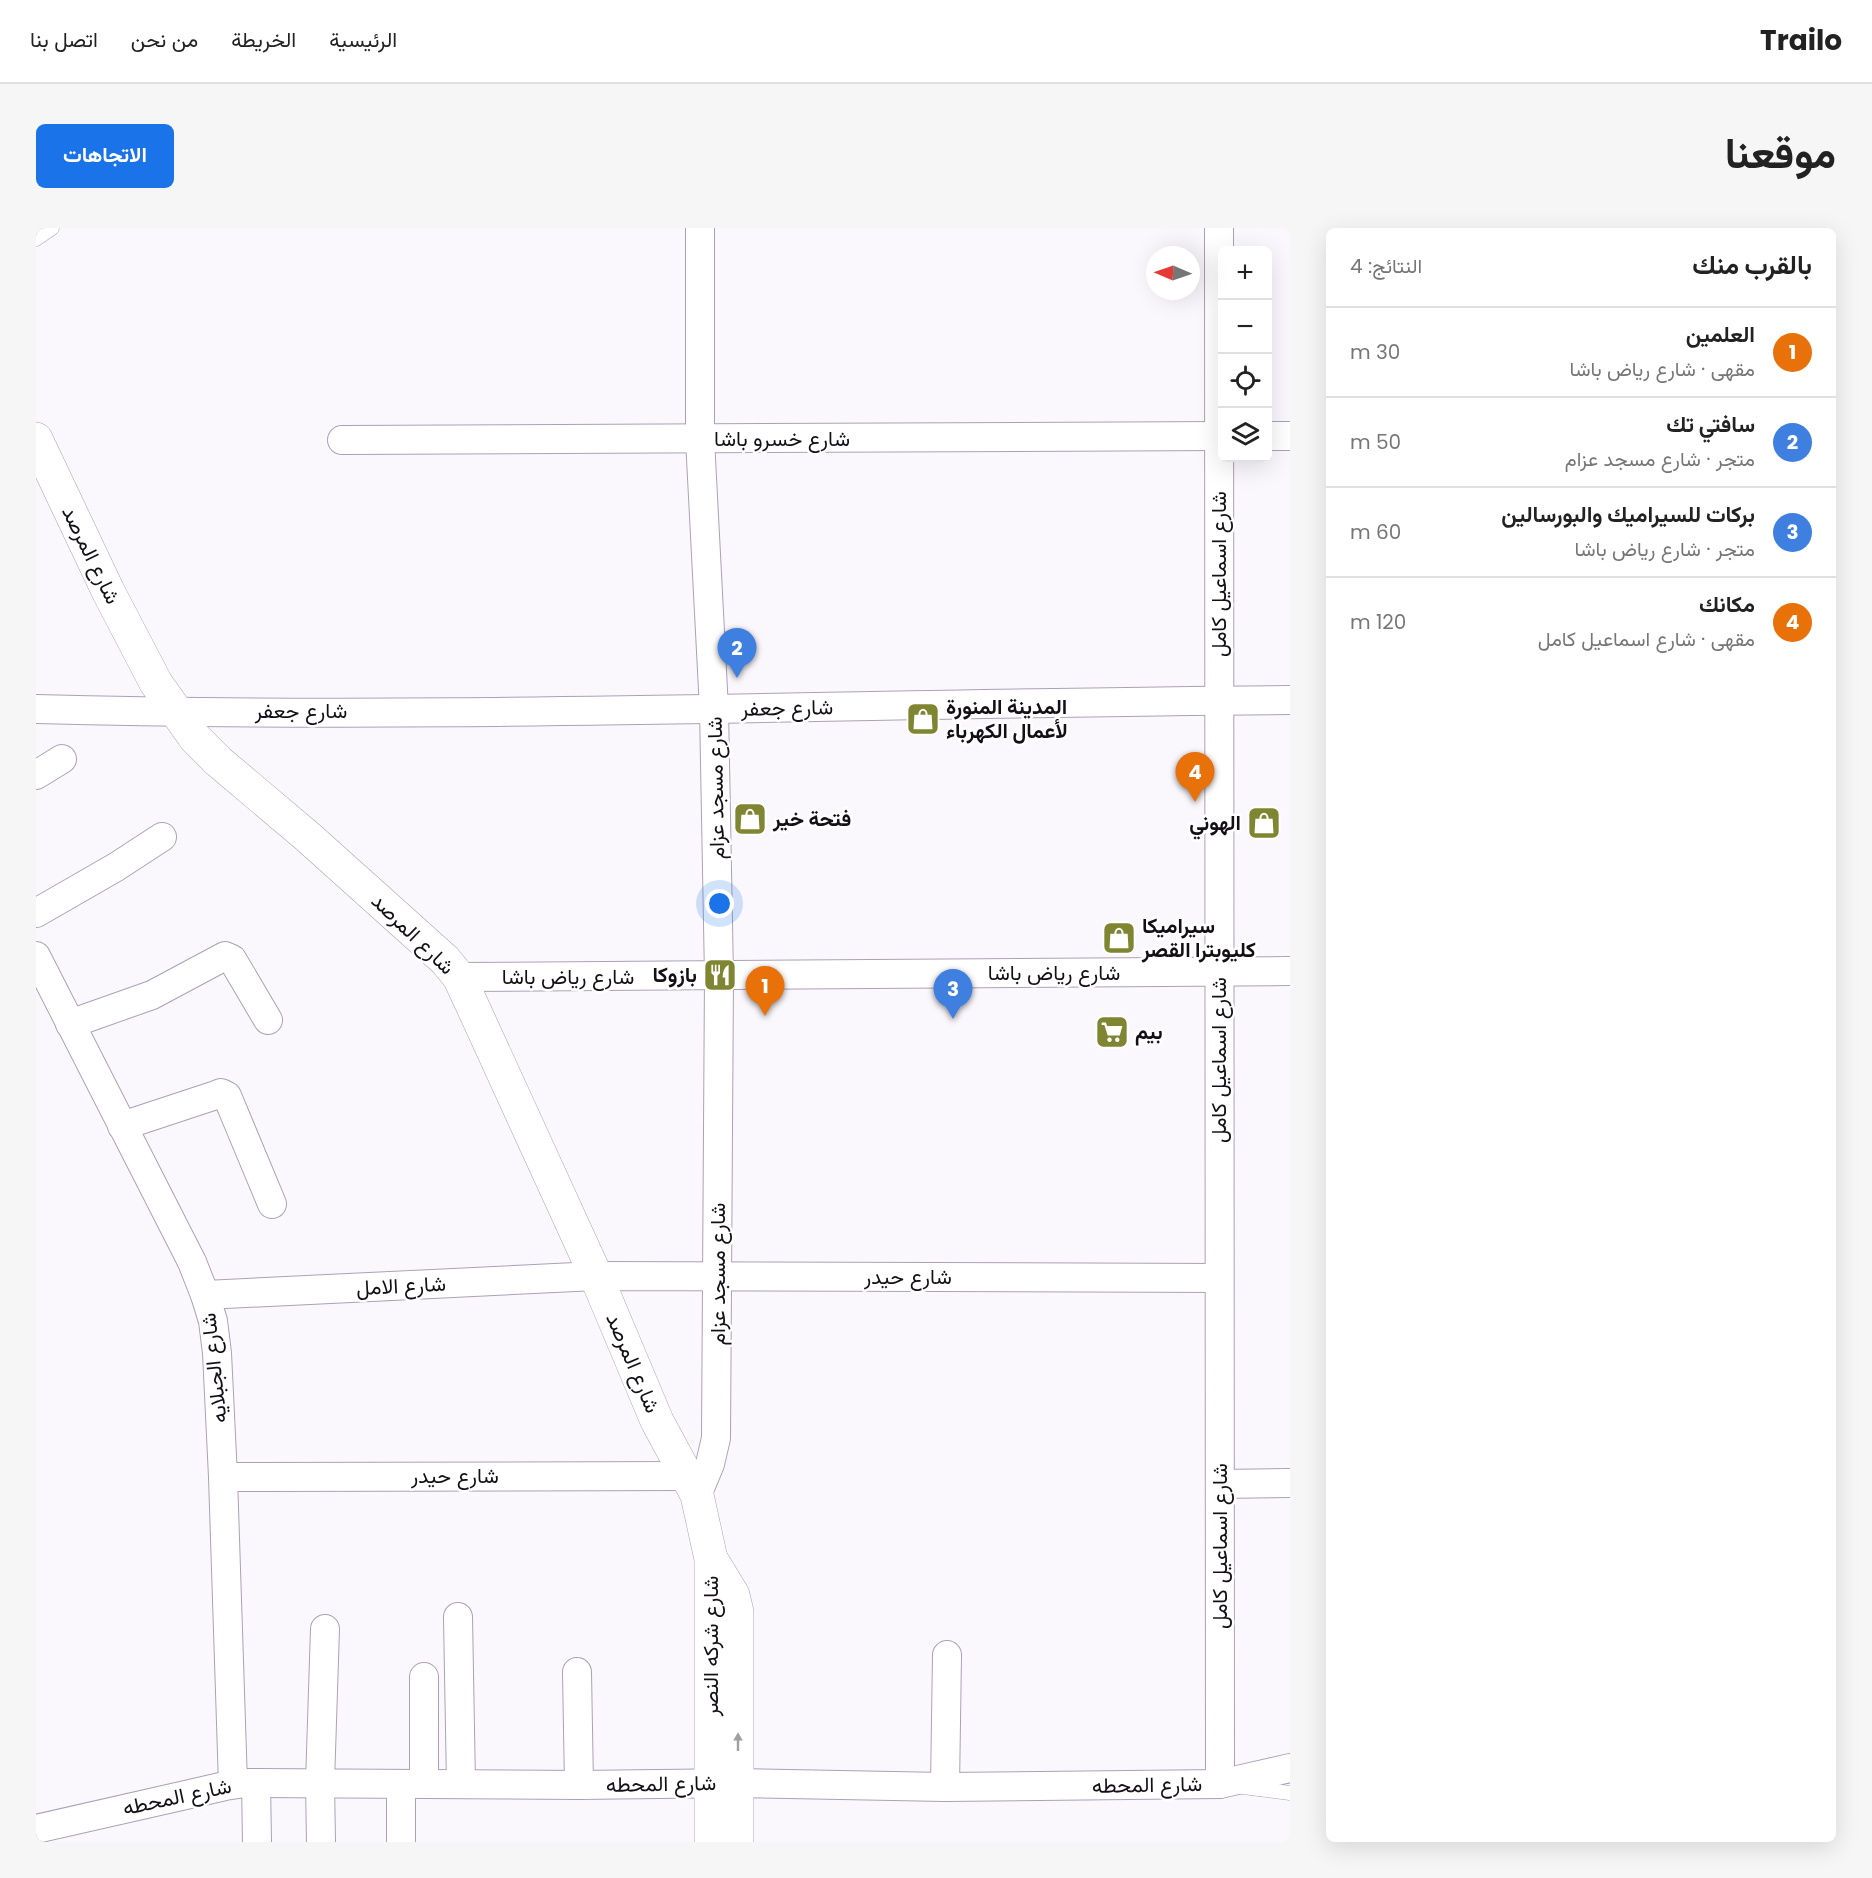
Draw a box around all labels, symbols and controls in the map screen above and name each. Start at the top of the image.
text: Trailo [1760,21,1842,60]
text: اتصل بنا [30,25,98,54]
text: من نحن [131,25,198,54]
text: الخريطة [231,25,296,54]
text: الرئيسية [329,25,397,54]
button: الاتجاهات [36,124,174,188]
text: موقعنا [1725,124,1836,183]
north arrow [1146,246,1200,300]
map controls [1218,246,1272,462]
button: + [1218,246,1272,300]
text: بالقرب منك [1692,247,1812,283]
text: النتائج: 4 [1350,252,1422,280]
button: − [1218,300,1272,354]
text: العلمين [1686,319,1755,350]
text: 30 m [1350,338,1400,366]
text: 1 [1789,338,1796,366]
button: locate [1218,354,1272,408]
text: مقهى · شارع رياض باشا [1569,355,1755,383]
button: layers [1218,408,1272,462]
text: سافتي تك [1666,409,1755,440]
street label: شارع خسرو باشا [714,424,850,453]
text: 50 m [1350,428,1401,456]
text: 2 [1787,428,1798,456]
text: متجر · شارع مسجد عزام [1565,445,1755,473]
street label: شارع اسماعيل كامل [1204,491,1233,657]
text: بركات للسيراميك والبورسالين [1501,499,1755,530]
street label: شارع المرصد [55,501,128,609]
text: 60 m [1350,518,1401,546]
text: 3 [1786,518,1799,546]
text: متجر · شارع رياض باشا [1575,535,1755,563]
text: مكانك [1699,589,1755,620]
text: 120 m [1350,608,1406,636]
text: 4 [1786,608,1799,636]
text: مقهى · شارع اسماعيل كامل [1538,625,1755,653]
pin: 2 [718,628,756,678]
street label: شارع جعفر [739,692,833,723]
place label: المدينة المنورة لأعمال الكهرباء [946,692,1068,745]
street label: شارع جعفر [254,696,347,725]
shop icon: المدينة المنورة لأعمال الكهرباء [905,701,941,737]
street label: شارع مسجد عزام [700,716,731,860]
pin: 4 [1176,752,1214,802]
shop icon: فتحة خير [732,801,768,837]
place label: فتحة خير [772,804,851,833]
shop icon: الهوني [1246,805,1282,841]
place label: الهوني [1189,808,1241,840]
street label: شارع المرصد [365,886,462,981]
your location [705,889,734,918]
place label: سيراميكا كليوبترا القصر [1141,911,1256,964]
shop icon: سيراميكا كليوبترا القصر [1101,920,1137,956]
restaurant icon: بازوكا [702,957,738,993]
street label: شارع رياض باشا [988,958,1120,987]
place label: بازوكا [652,960,697,989]
street label: شارع رياض باشا [502,962,634,991]
pin: 1 [746,966,784,1016]
pin: 3 [934,970,972,1019]
street label: شارع اسماعيل كامل [1204,977,1233,1143]
supermarket icon: بيم [1094,1014,1130,1050]
place label: بيم [1135,1017,1163,1046]
street label: شارع مسجد عزام [703,1203,732,1345]
street label: شارع حيدر [863,1262,952,1291]
street label: شارع الامل [355,1269,447,1302]
street label: شارع المرصد [599,1308,668,1417]
street label: شارع الجبلايه [193,1312,234,1424]
street label: شارع حيدر [410,1461,499,1490]
street label: شارع اسماعيل كامل [1205,1463,1234,1629]
street label: شارع شركه النصر [696,1576,725,1717]
one-way arrow [733,1732,743,1751]
street label: شارع المحطه [606,1768,716,1799]
street label: شارع المحطه [1092,1769,1202,1800]
street label: شارع المحطه [120,1771,234,1822]

